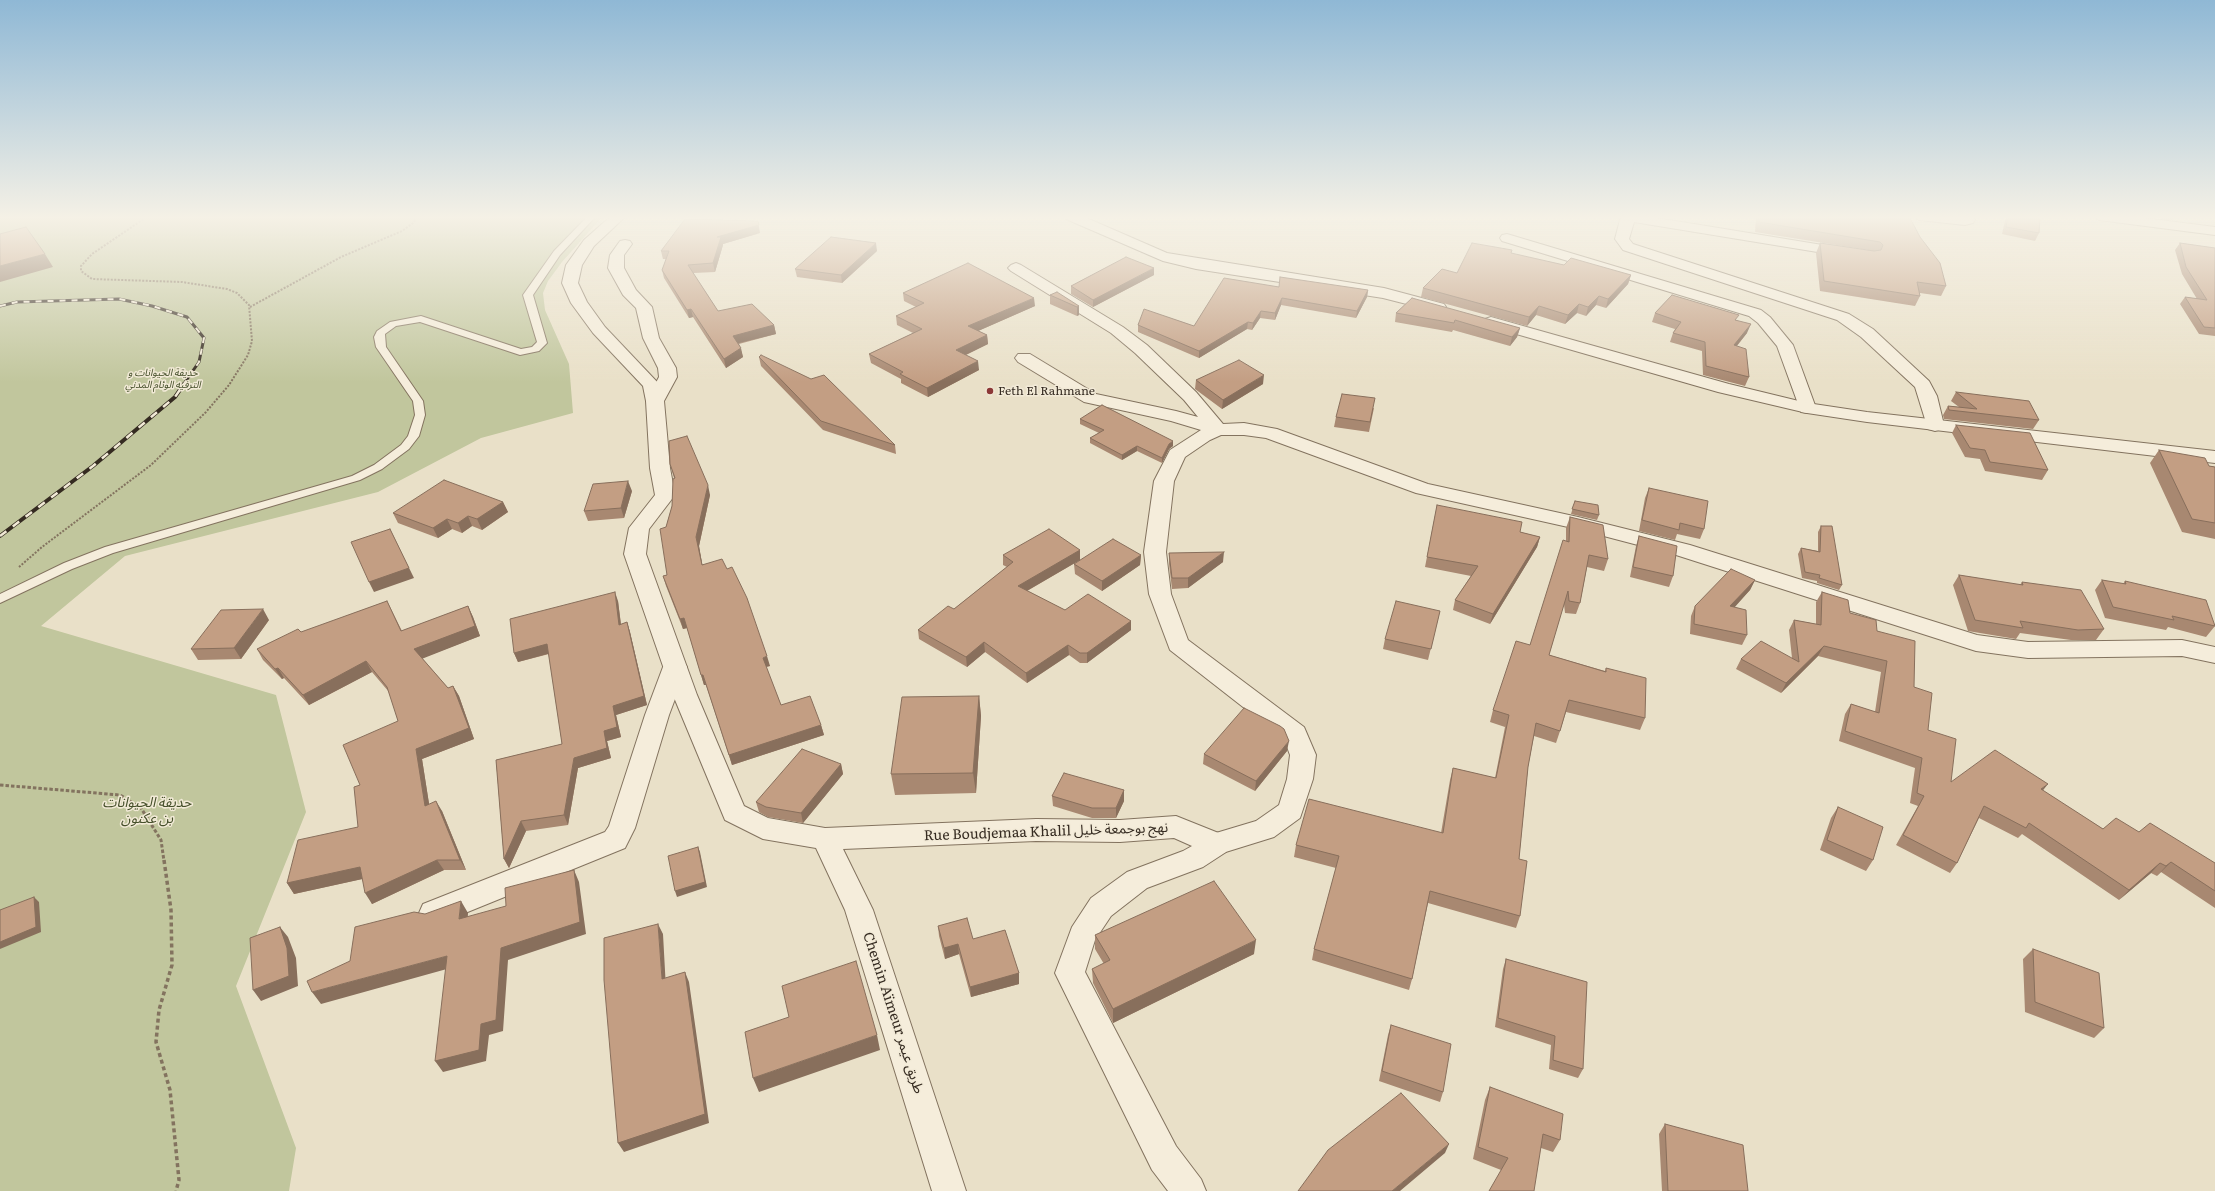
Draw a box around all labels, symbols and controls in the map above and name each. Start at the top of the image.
park label: حديقة الحيوانات و الترفيه الوئام المدني [125,367,201,390]
place label: Feth El Rahmane [998,384,1095,398]
marker: Feth El Rahmane [985,386,995,396]
park label: حديقة الحيوانات بن عكنون [102,795,192,828]
street label: Rue Boudjemaa Khalil نهج بوجمعة خليل [924,819,1168,845]
street label: Chemin Aïmeur طريق عيمر [859,930,927,1096]

